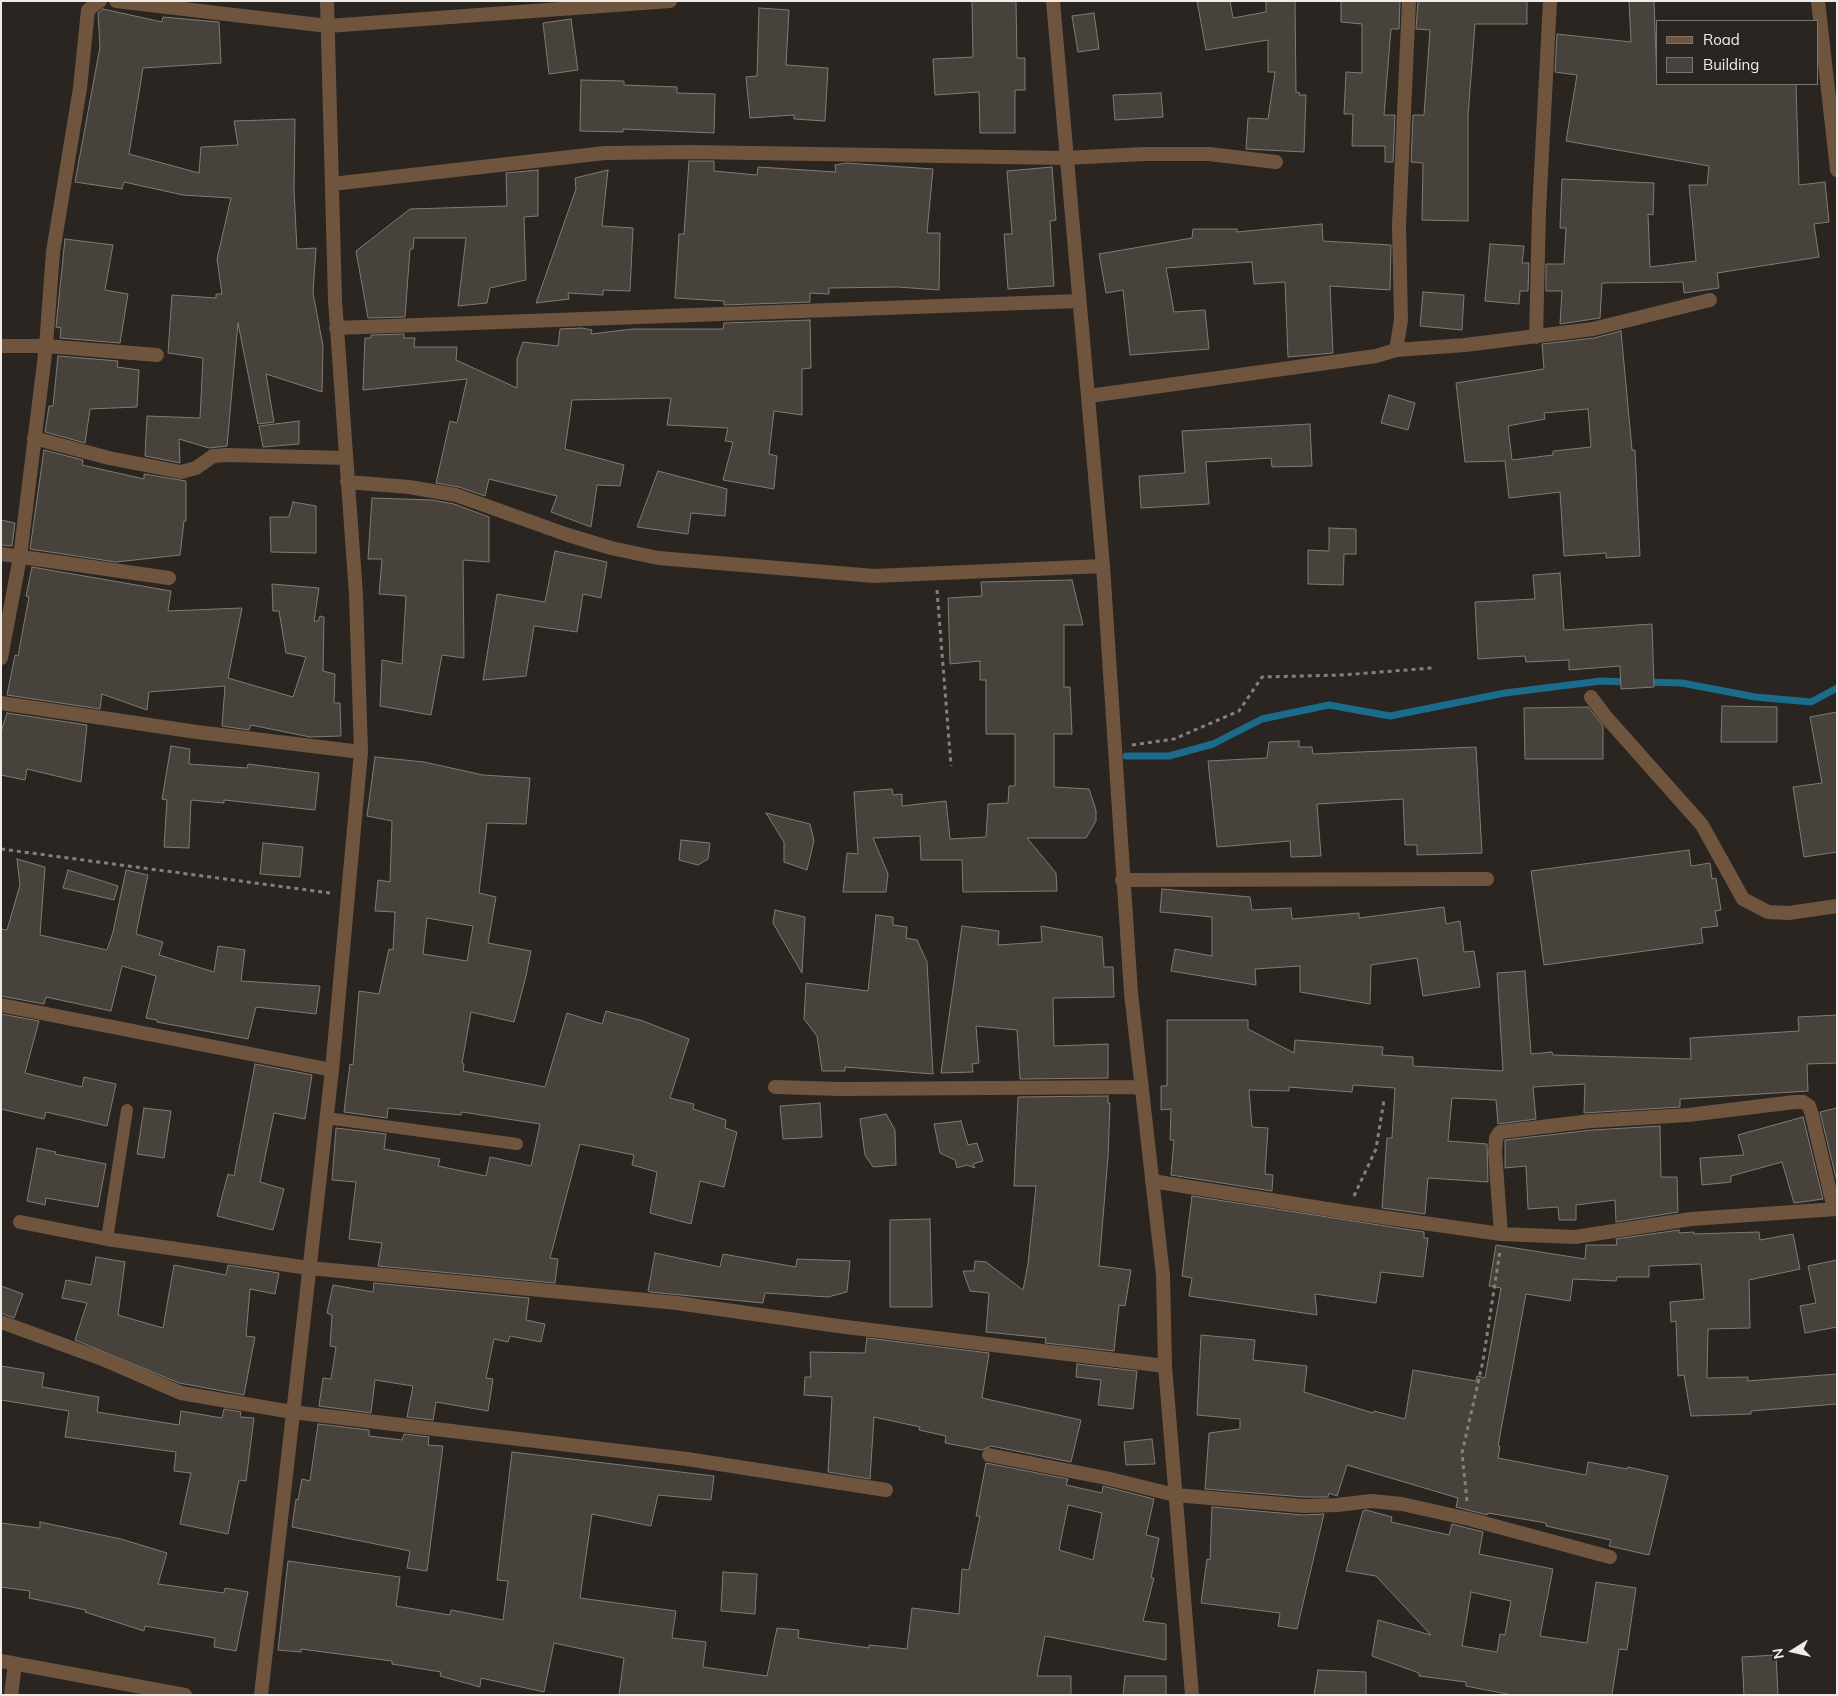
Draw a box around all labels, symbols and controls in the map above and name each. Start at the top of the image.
legend [1656,20,1818,85]
text: Road [1703,30,1740,49]
text: Building [1703,55,1759,74]
north arrow [1768,1626,1818,1676]
text: N [1768,1647,1788,1660]

